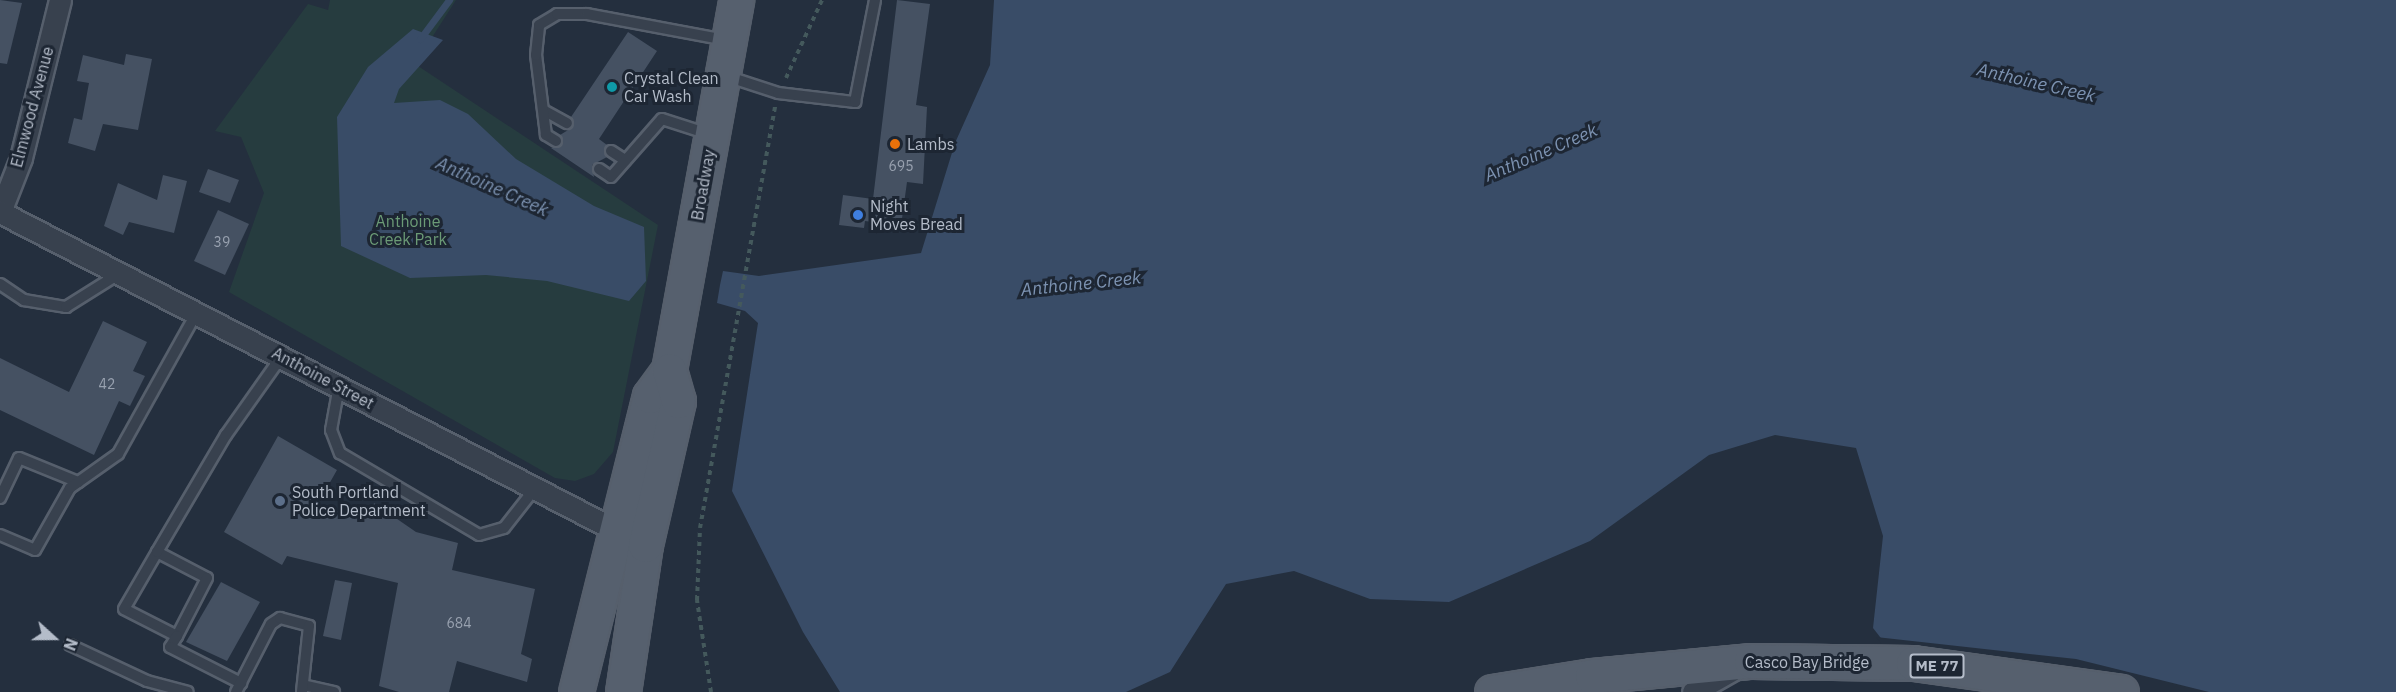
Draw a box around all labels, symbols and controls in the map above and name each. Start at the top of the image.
street label: Elmwood Avenue [7,45,57,169]
water label: Anthoine Creek [1975,59,2097,107]
place label: Crystal Clean Car Wash [624,68,719,106]
marker: Crystal Clean Car Wash [605,80,619,94]
water label: Anthoine Creek [1481,119,1601,187]
place label: Lambs [907,134,955,154]
marker: Lambs [888,137,902,151]
street label: Broadway [687,148,719,222]
water label: Anthoine Creek [433,153,551,221]
house number: 695 [888,158,914,174]
place label: Night Moves Bread [870,196,963,234]
marker: Night Moves Bread [851,208,865,222]
park label: Anthoine Creek Park [369,211,447,249]
house number: 39 [214,234,230,250]
water label: Anthoine Creek [1020,267,1142,301]
street label: Anthoine Street [269,343,377,413]
house number: 42 [99,376,115,392]
place label: South Portland Police Department [292,482,426,520]
marker: South Portland Police Department [273,494,287,508]
north arrow [24,608,84,668]
house number: 684 [446,615,472,631]
text: N [59,635,82,653]
street label: Casco Bay Bridge [1745,652,1869,672]
road number: ME 77 [1908,654,1966,678]

